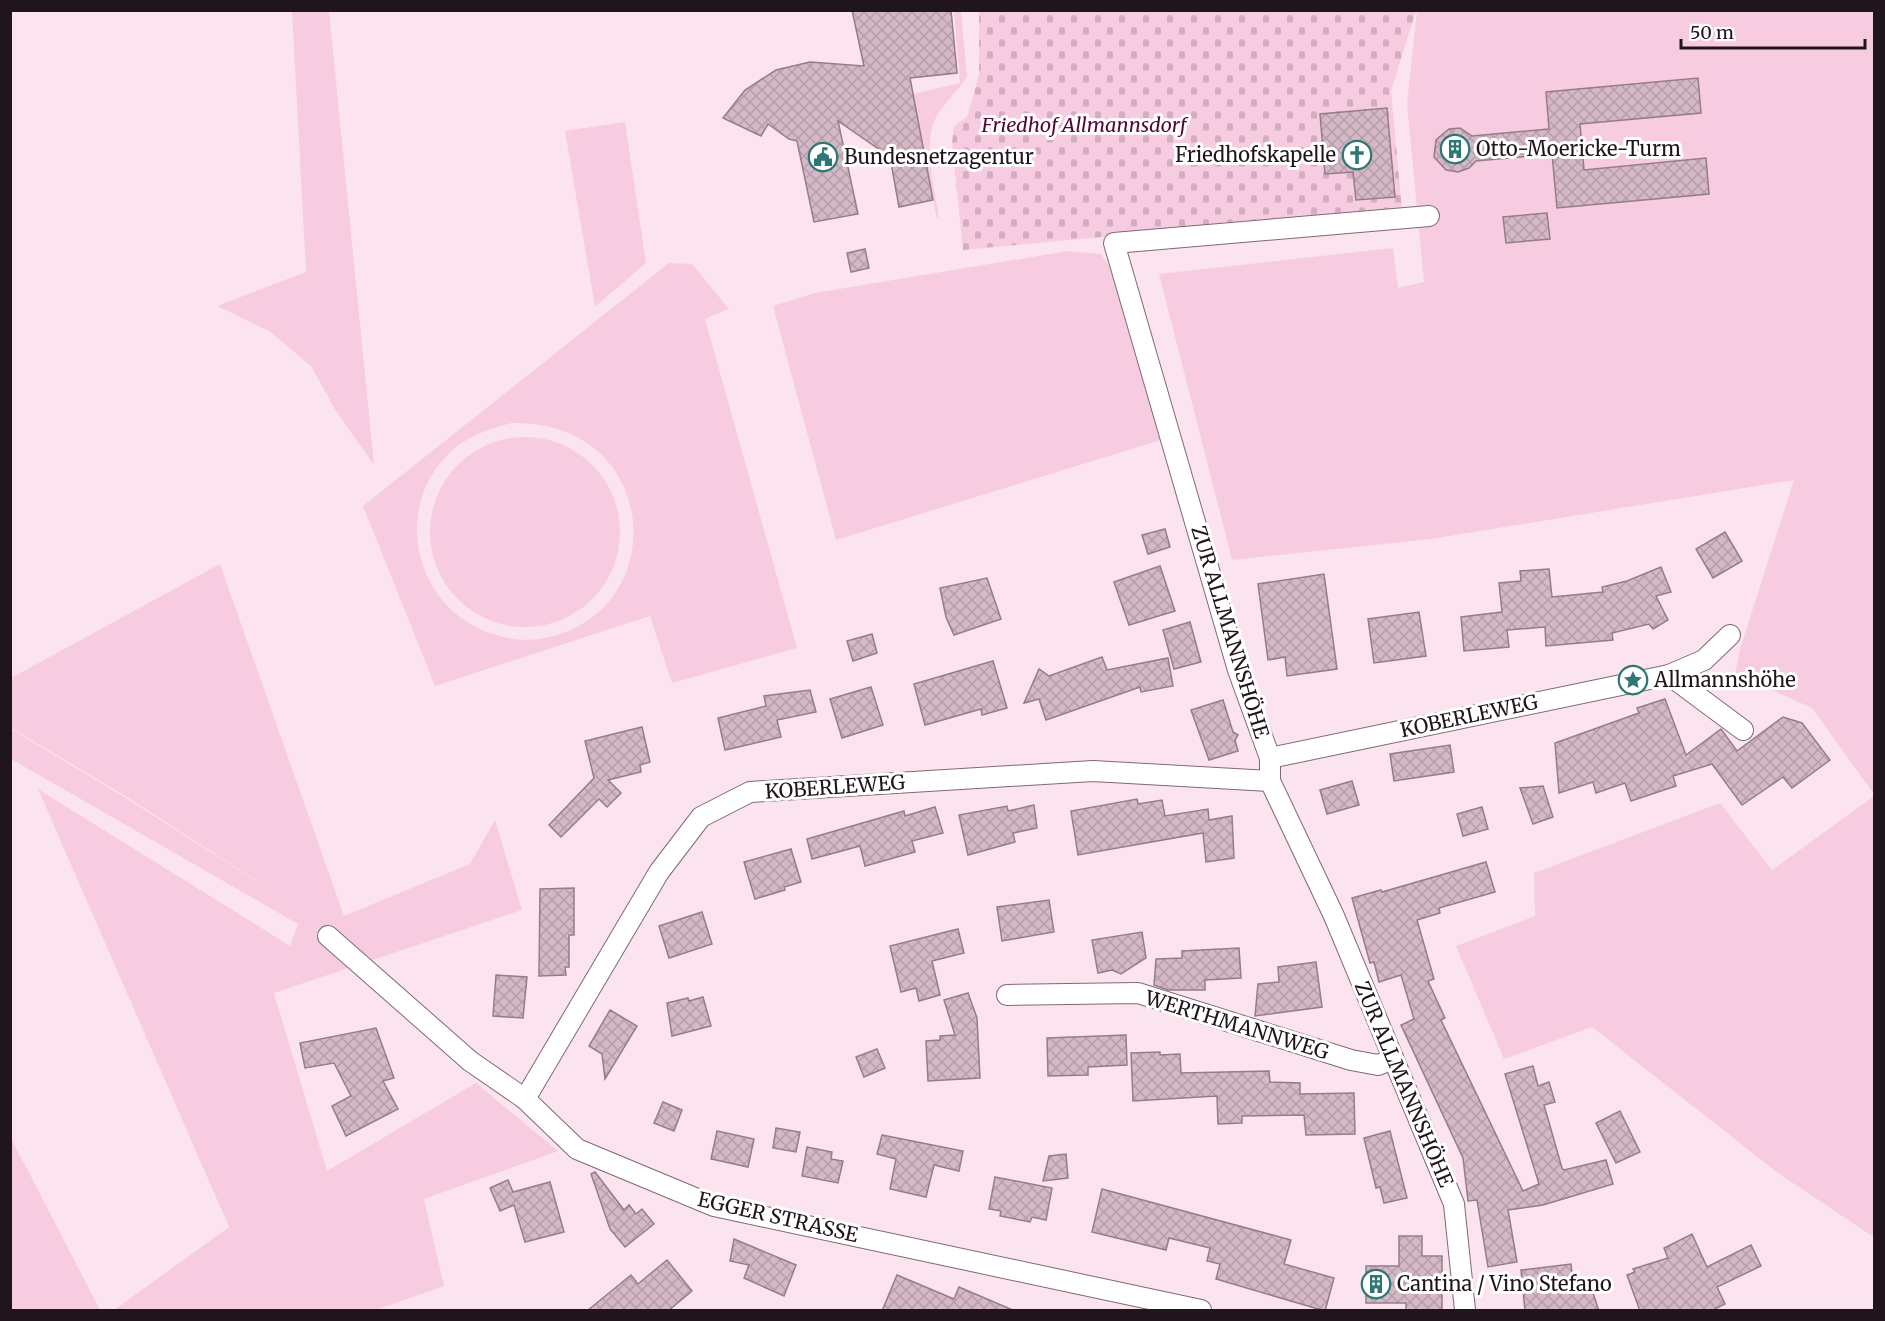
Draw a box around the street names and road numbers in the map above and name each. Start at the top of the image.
street label: ZUR ALLMANNSHÖHE [1186,522,1275,741]
street label: KOBERLEWEG [1398,689,1541,742]
street label: KOBERLEWEG [764,769,906,804]
street label: ZUR ALLMANNSHÖHE [1350,977,1459,1191]
street label: WERTHMANNWEG [1141,984,1332,1064]
street label: EGGER STRASSE [695,1186,861,1247]

